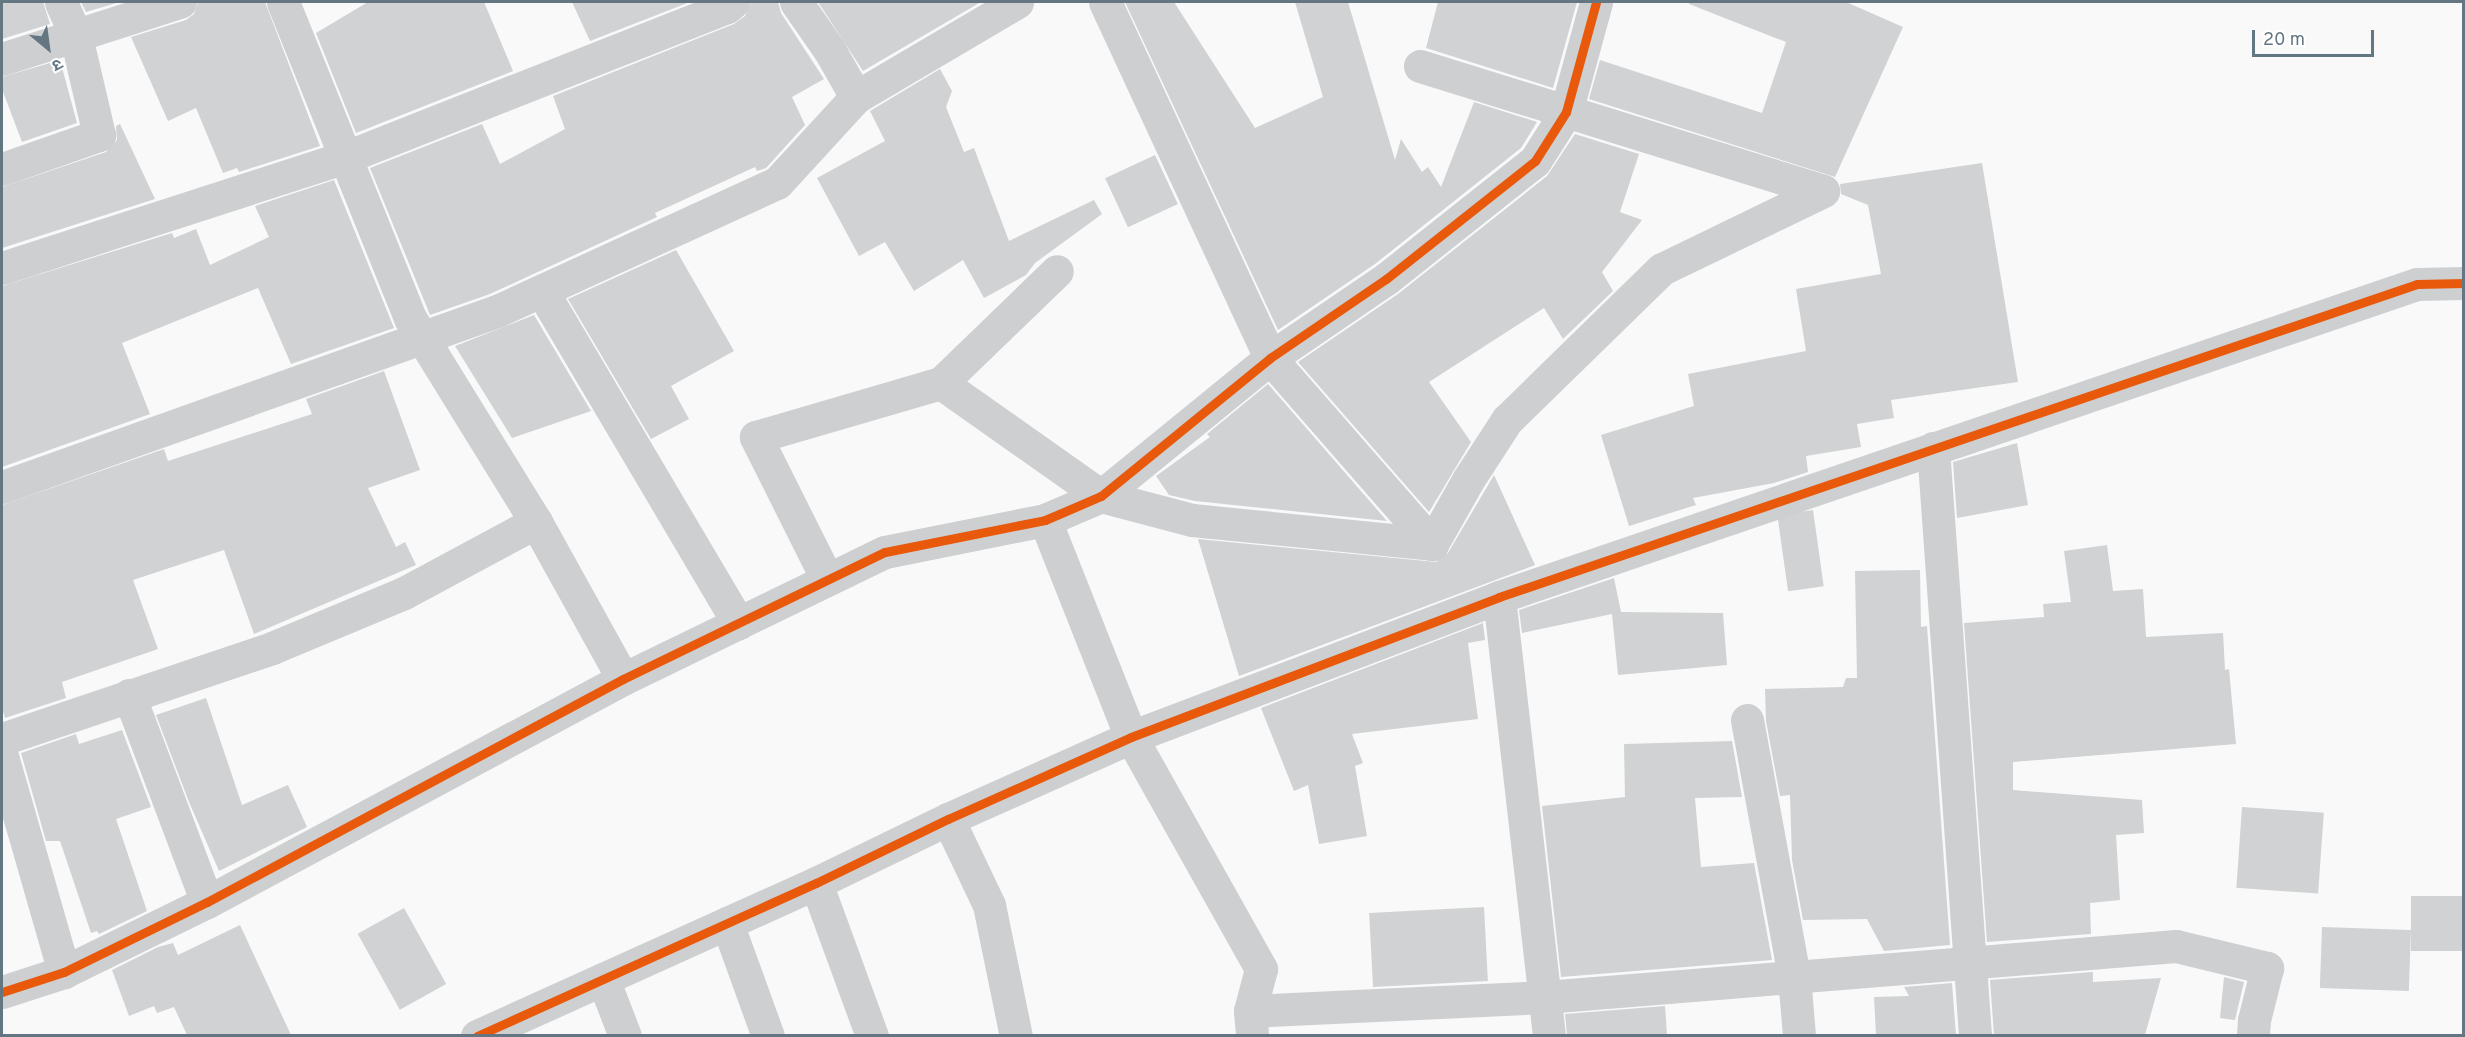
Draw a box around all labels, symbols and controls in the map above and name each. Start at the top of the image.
north arrow [18,18,78,78]
scale bar [2255,18,2376,56]
text: 20 m [2263,29,2305,52]
text: उ [48,53,66,75]

